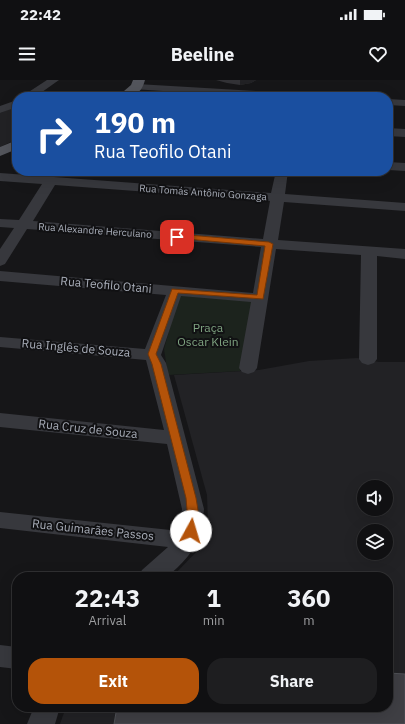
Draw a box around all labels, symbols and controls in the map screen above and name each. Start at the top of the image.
text: 22:42 [20,5,61,24]
icon: menu [16,43,38,65]
text: Beeline [171,43,234,66]
icon: heart [367,43,389,65]
text: 190 m [94,104,176,141]
icon: right [28,108,80,160]
text: Rua Teofilo Otani [94,140,231,163]
street label: Rua Tomás Antônio Gonzaga [139,182,268,203]
street label: Rua Alexandre Herculano [38,220,153,241]
pin [160,220,194,254]
icon: arrive [166,226,188,248]
street label: Rua Teofilo Otani [60,273,152,296]
park label: Praça Oscar Klein [177,320,239,349]
street label: Rua Inglês de Souza [21,335,132,360]
street label: Rua Cruz de Souza [38,416,139,441]
map controls [357,480,393,560]
button: sound [357,480,393,516]
position arrow [170,510,212,552]
street label: Rua Guimarães Passos [31,516,155,543]
button: layers [357,524,393,560]
text: 22:43 [75,582,140,614]
text: 1 [206,582,221,614]
text: 360 [287,582,330,614]
text: Arrival [88,612,126,629]
text: min [203,612,225,629]
text: m [303,612,314,629]
button: Exit [28,658,199,704]
button: Share [207,658,377,704]

